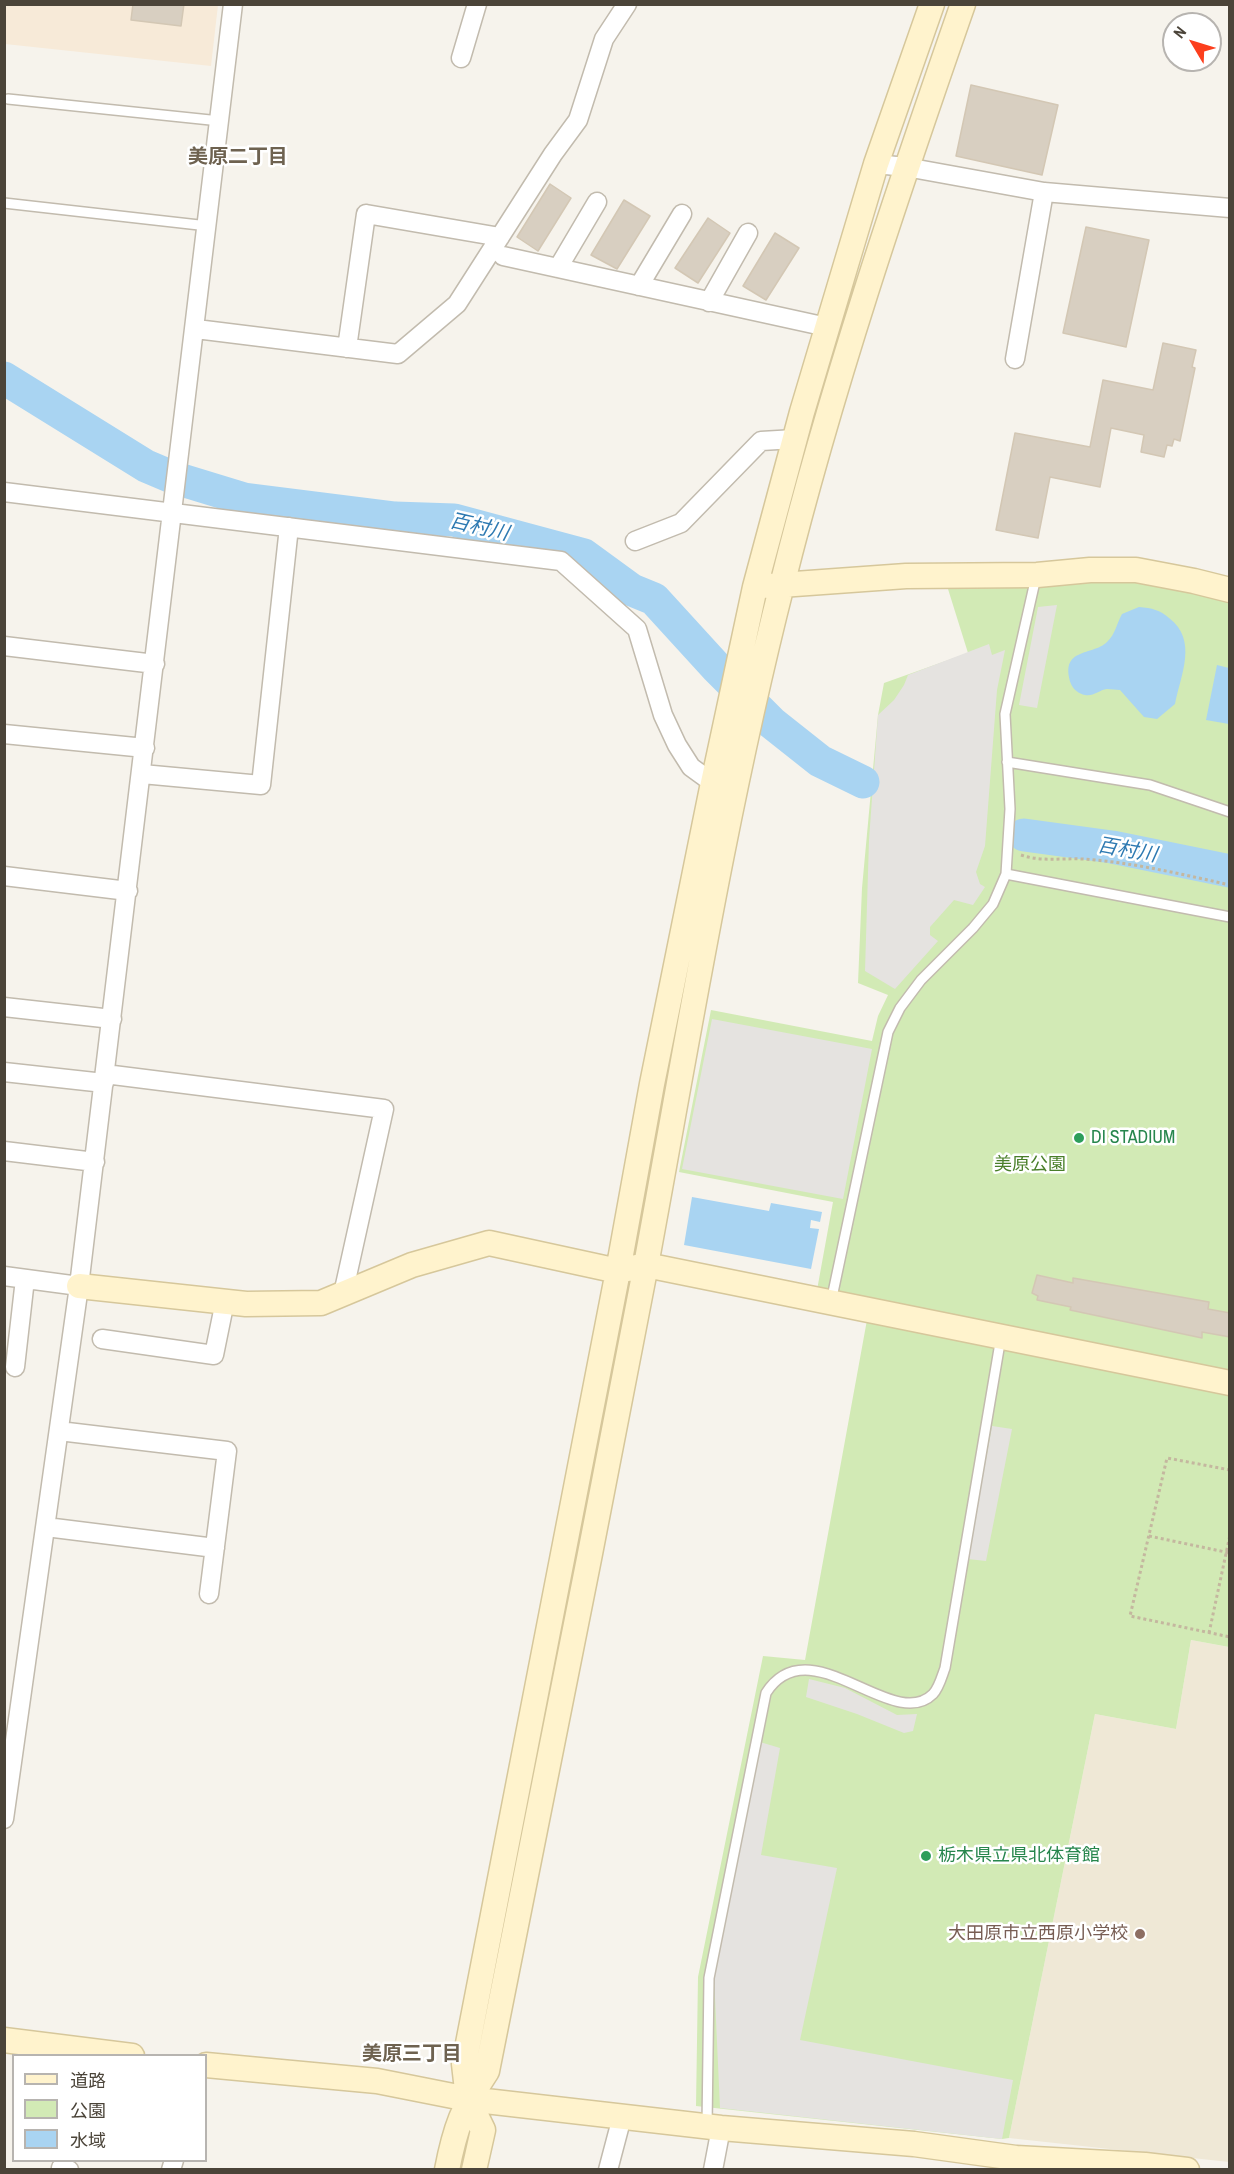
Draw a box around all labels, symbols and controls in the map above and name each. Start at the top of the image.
north arrow [1162,12,1222,72]
text: N [1168,22,1191,43]
district label: 美原二丁目 [188,146,288,170]
water label: 百村川 [447,510,511,546]
water label: 百村川 [1095,834,1159,868]
place label: DI STADIUM [1091,1127,1175,1149]
marker: DI STADIUM [1072,1131,1086,1145]
park label: 美原公園 [994,1154,1066,1176]
place label: 栃木県立県北体育館 [938,1845,1100,1867]
marker: 栃木県立県北体育館 [919,1849,933,1863]
place label: 大田原市立西原小学校 [948,1923,1128,1945]
marker: 大田原市立西原小学校 [1133,1927,1147,1941]
district label: 美原三丁目 [362,2043,462,2067]
legend [12,2054,207,2162]
text: 道路 [70,2068,106,2093]
text: 公園 [70,2098,106,2123]
text: 水域 [70,2128,106,2153]

